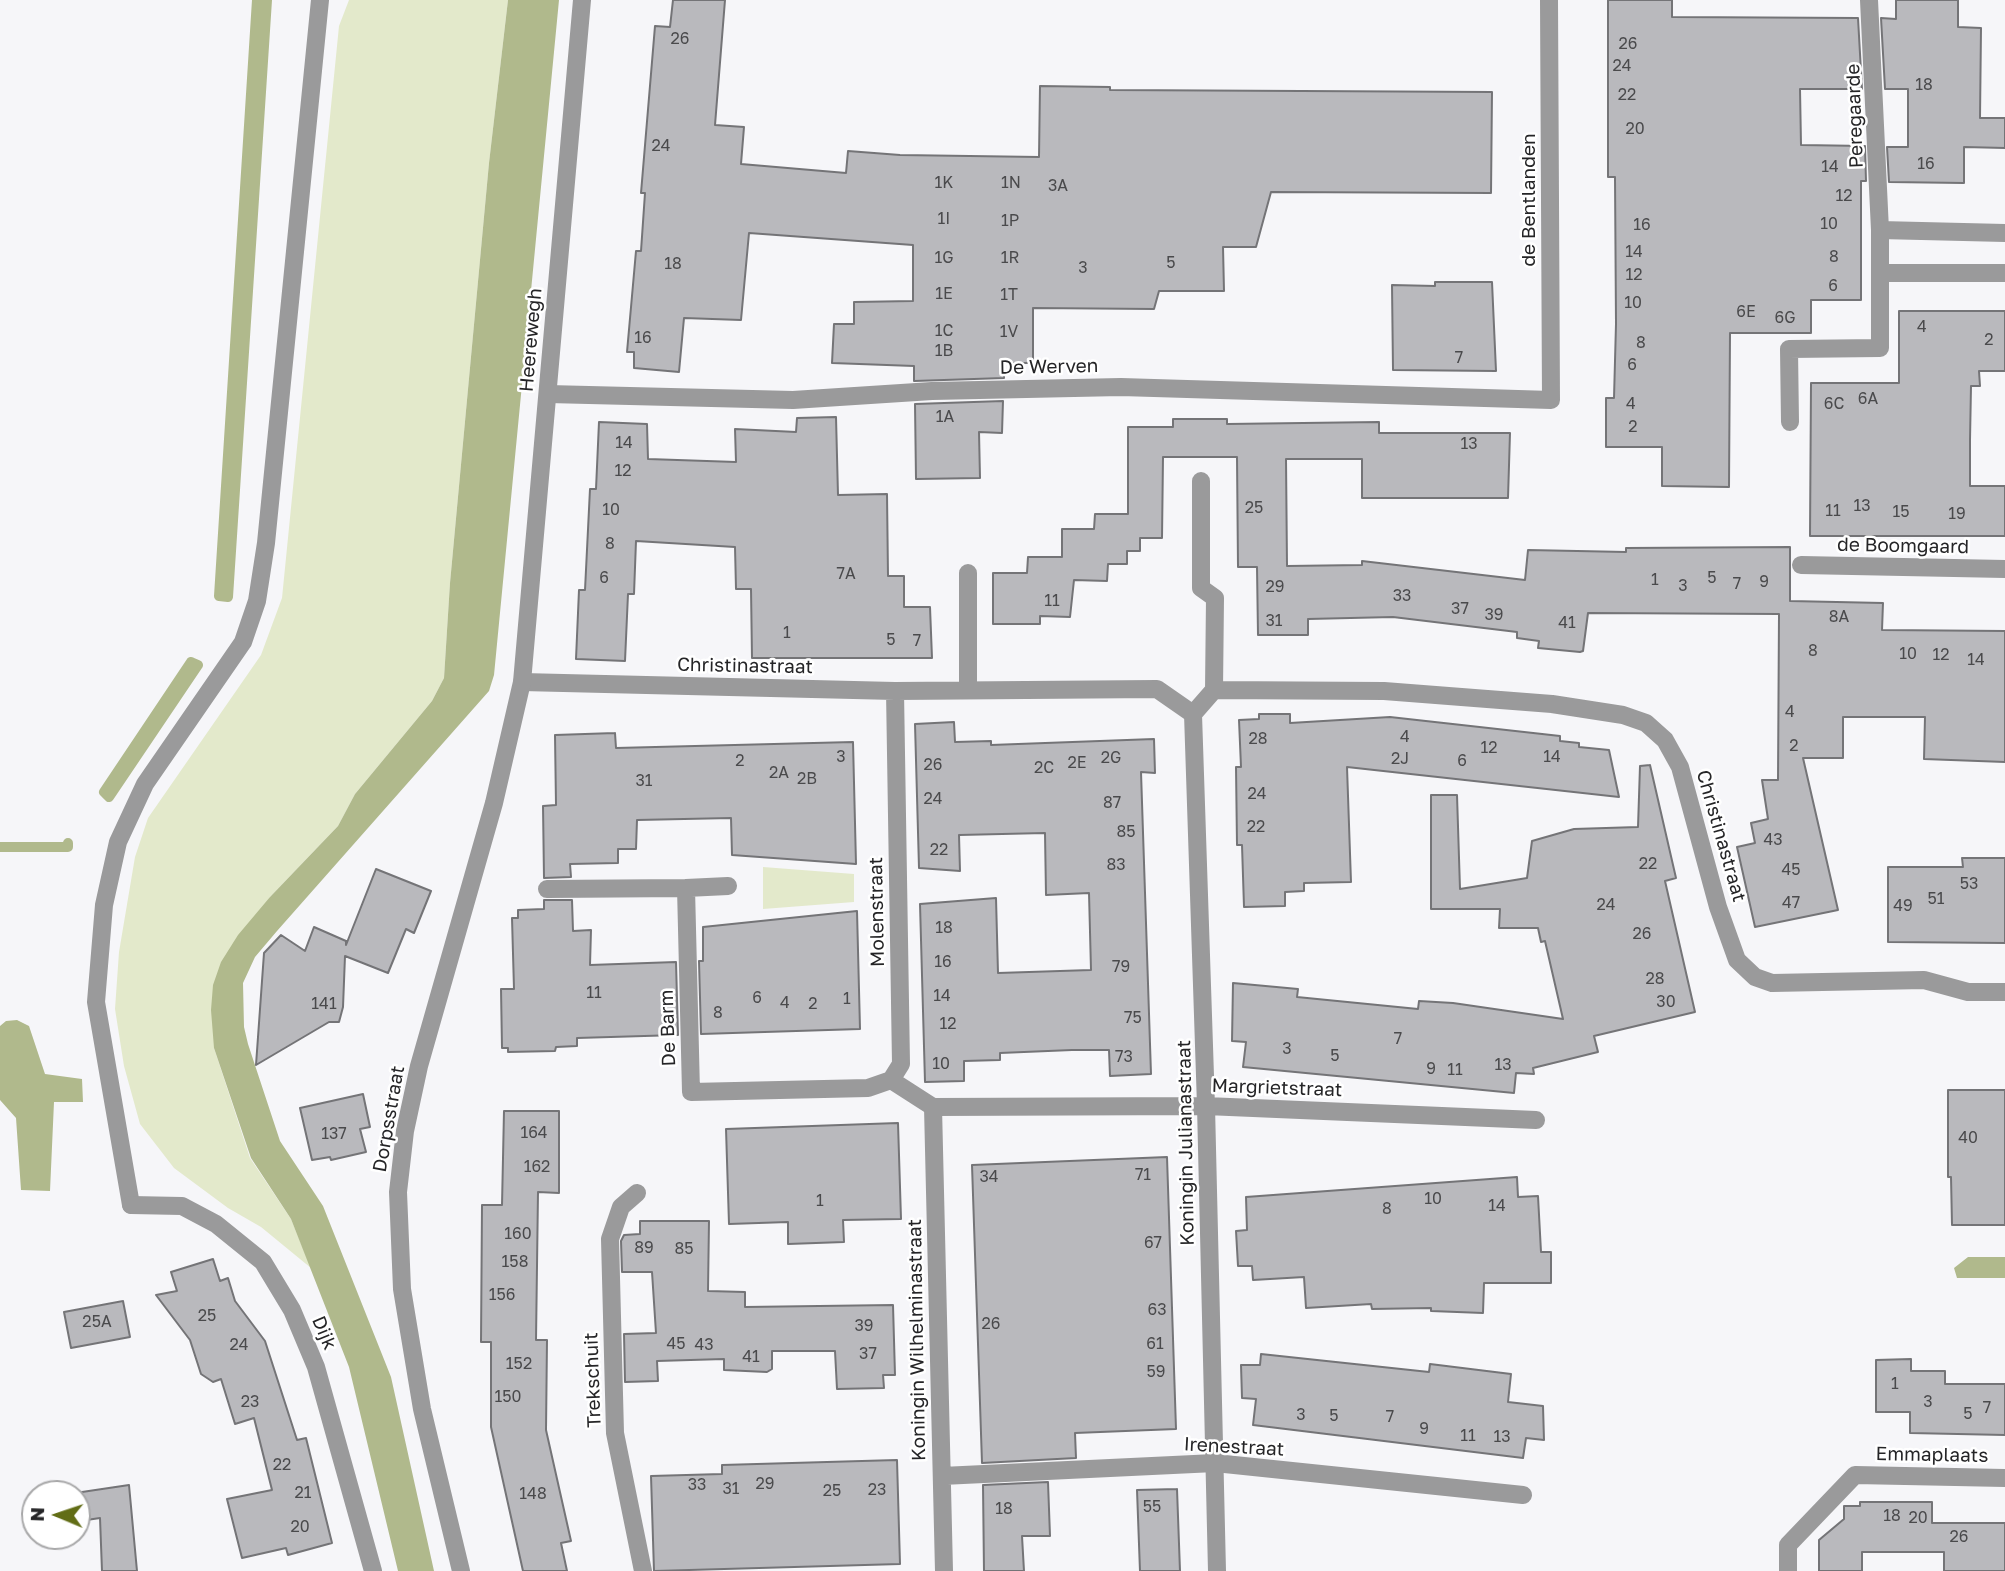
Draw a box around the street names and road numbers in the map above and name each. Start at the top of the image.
street label: Peregaarde [1842,63,1868,169]
street label: de Bentlanden [1518,133,1540,267]
street label: Heerewegh [515,287,547,393]
street label: De Werven [1000,355,1098,379]
street label: de Boomgaard [1837,533,1969,559]
street label: Christinastraat [677,653,813,679]
street label: Christinastraat [1691,767,1751,905]
street label: Molenstraat [865,857,889,967]
street label: De Barm [655,989,681,1067]
street label: Koningin Julianastraat [1173,1040,1199,1246]
street label: Dorpsstraat [368,1064,410,1174]
street label: Margrietstraat [1211,1074,1343,1102]
street label: Koningin Wilhelminastraat [903,1219,931,1461]
street label: Dijk [307,1313,341,1353]
street label: Trekschuit [580,1332,606,1428]
street label: Irenestraat [1183,1433,1285,1461]
street label: Emmaplaats [1875,1443,1989,1467]

